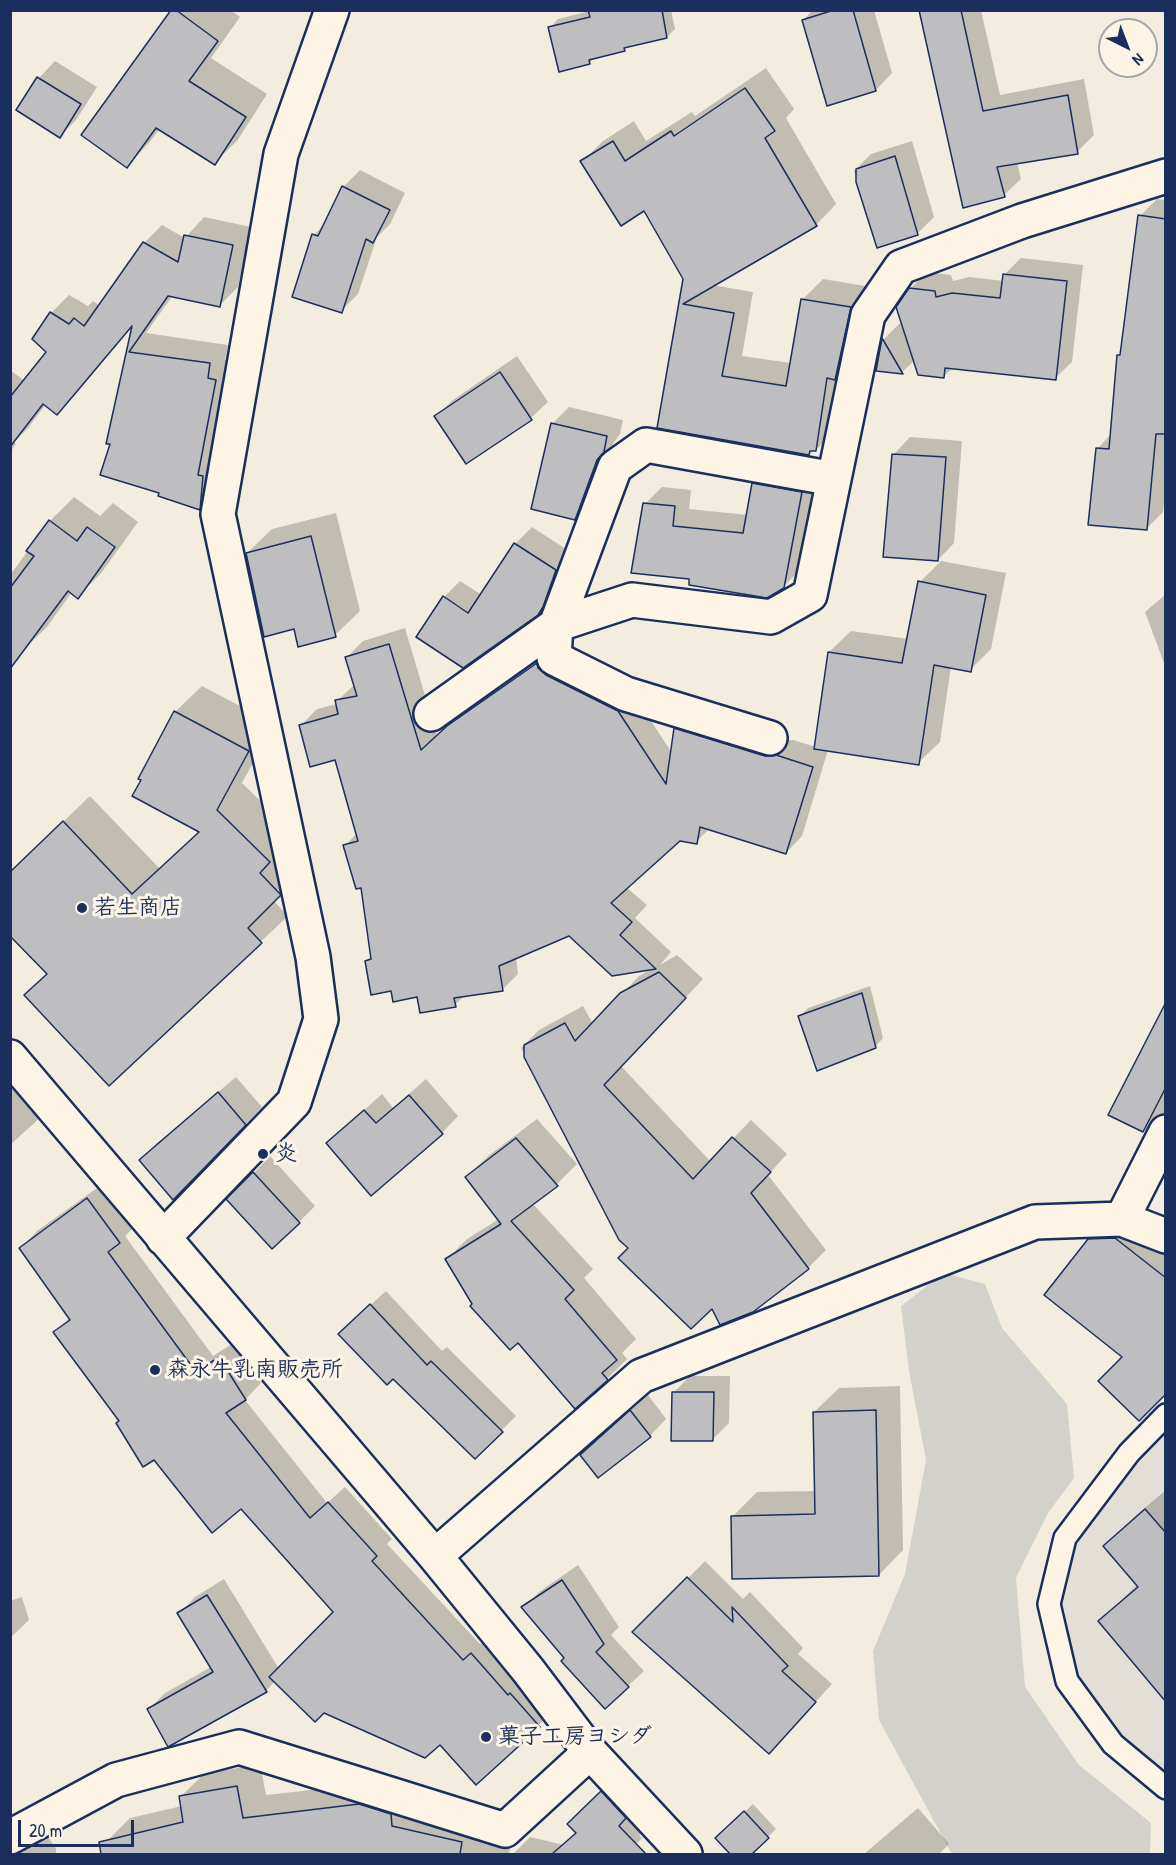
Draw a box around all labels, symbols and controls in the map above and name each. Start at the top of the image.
north arrow [1098,18,1158,78]
text: N [1128,49,1149,71]
place label: 若生商店 [94,895,182,921]
marker: 若生商店 [75,901,89,915]
place label: 炎 [275,1141,297,1167]
marker: 炎 [256,1147,270,1161]
place label: 森永牛乳南販売所 [167,1357,343,1383]
marker: 森永牛乳南販売所 [148,1363,162,1377]
place label: 菓子工房ヨシダ [498,1724,652,1750]
marker: 菓子工房ヨシダ [479,1730,493,1744]
scale bar [21,1808,136,1846]
text: 20 m [29,1818,62,1843]

